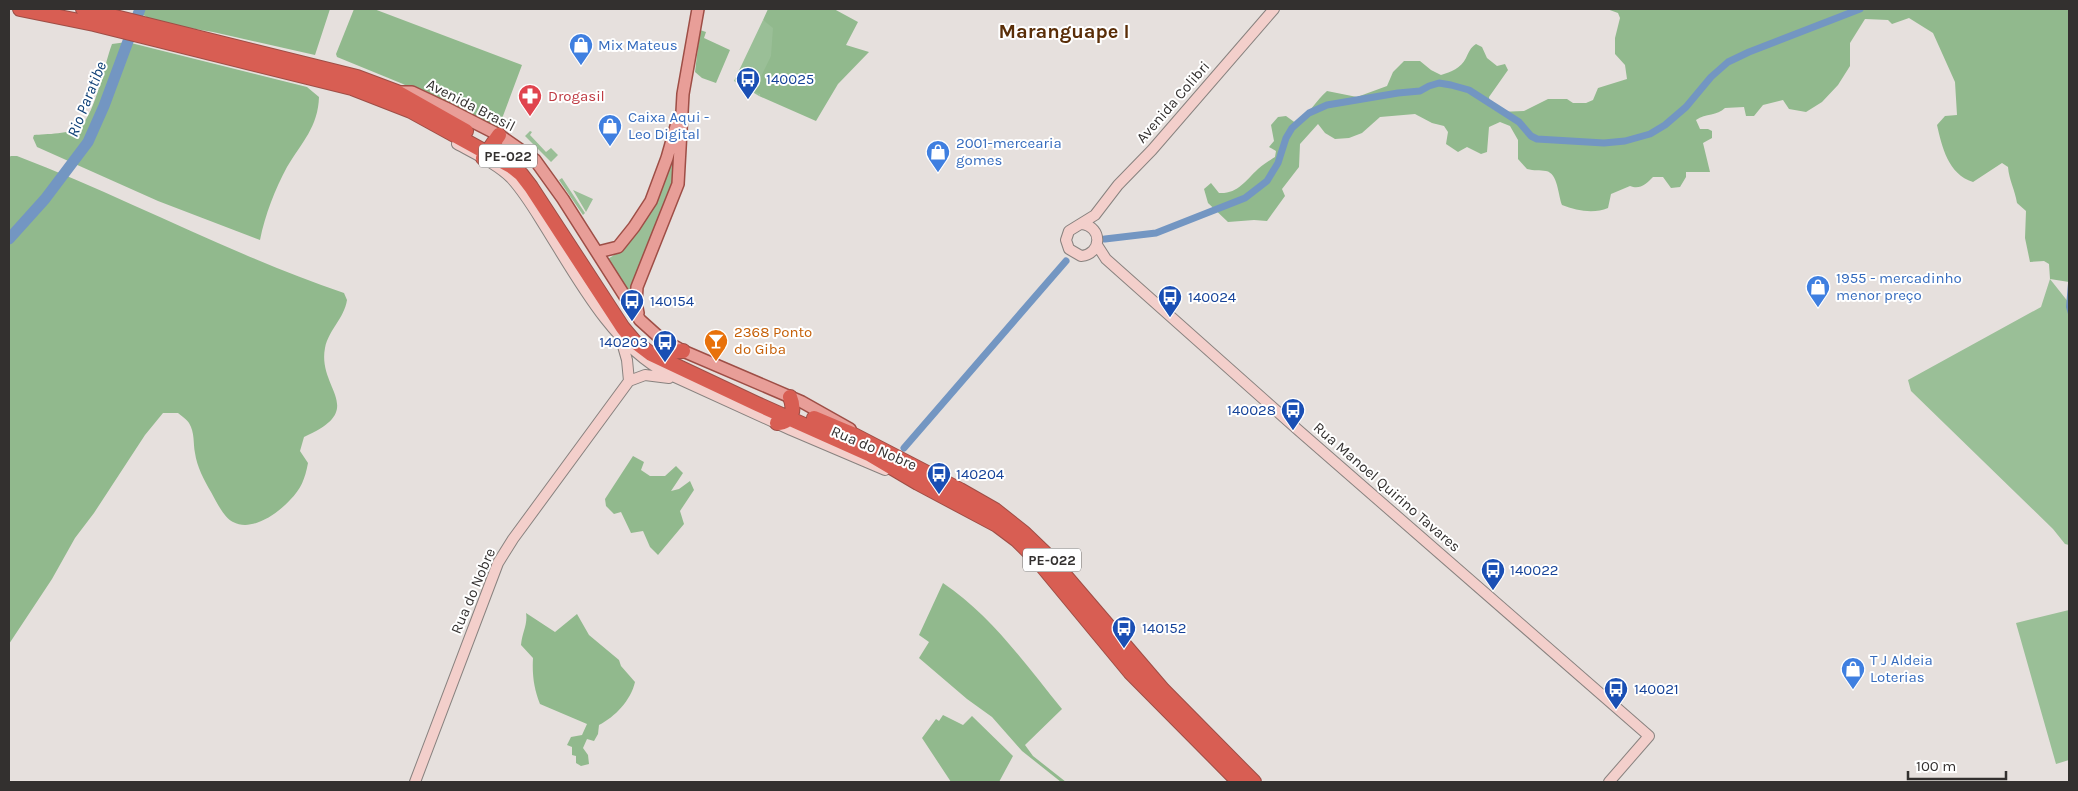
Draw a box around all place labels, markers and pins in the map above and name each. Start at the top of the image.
shop icon: Mix Mateus [568,32,594,66]
place label: Mix Mateus [598,36,678,54]
bus stop icon: 140025 [735,66,761,100]
place label: 140025 [766,70,814,88]
pharmacy icon: Drogasil [517,83,543,117]
place label: Drogasil [548,87,605,105]
place label: Caixa Aqui - Leo Digital [628,108,709,143]
shop icon: Caixa Aqui - Leo Digital [597,113,623,147]
place label: 2001-mercearia gomes [956,134,1062,169]
shop icon: 2001-mercearia gomes [925,139,951,173]
place label: 1955 - mercadinho menor preço [1836,269,1962,304]
shop icon: 1955 - mercadinho menor preço [1805,274,1831,308]
bus stop icon: 140024 [1157,284,1183,318]
bus stop icon: 140154 [619,288,645,322]
place label: 140024 [1188,288,1237,306]
place label: 140154 [650,292,695,310]
place label: 2368 Ponto do Giba [734,323,812,358]
bar icon: 2368 Ponto do Giba [703,328,729,362]
bus stop icon: 140203 [652,329,678,363]
place label: 140203 [599,333,648,351]
bus stop icon: 140028 [1280,397,1306,431]
place label: 140028 [1227,401,1276,419]
bus stop icon: 140204 [926,461,952,495]
place label: 140204 [956,465,1005,483]
bus stop icon: 140022 [1480,557,1506,591]
place label: 140022 [1510,561,1559,579]
bus stop icon: 140152 [1111,615,1137,649]
place label: 140152 [1142,619,1186,637]
place label: T J Aldeia Loterias [1870,651,1933,686]
shop icon: T J Aldeia Loterias [1840,656,1866,690]
bus stop icon: 140021 [1603,676,1629,710]
place label: 140021 [1634,680,1679,698]

